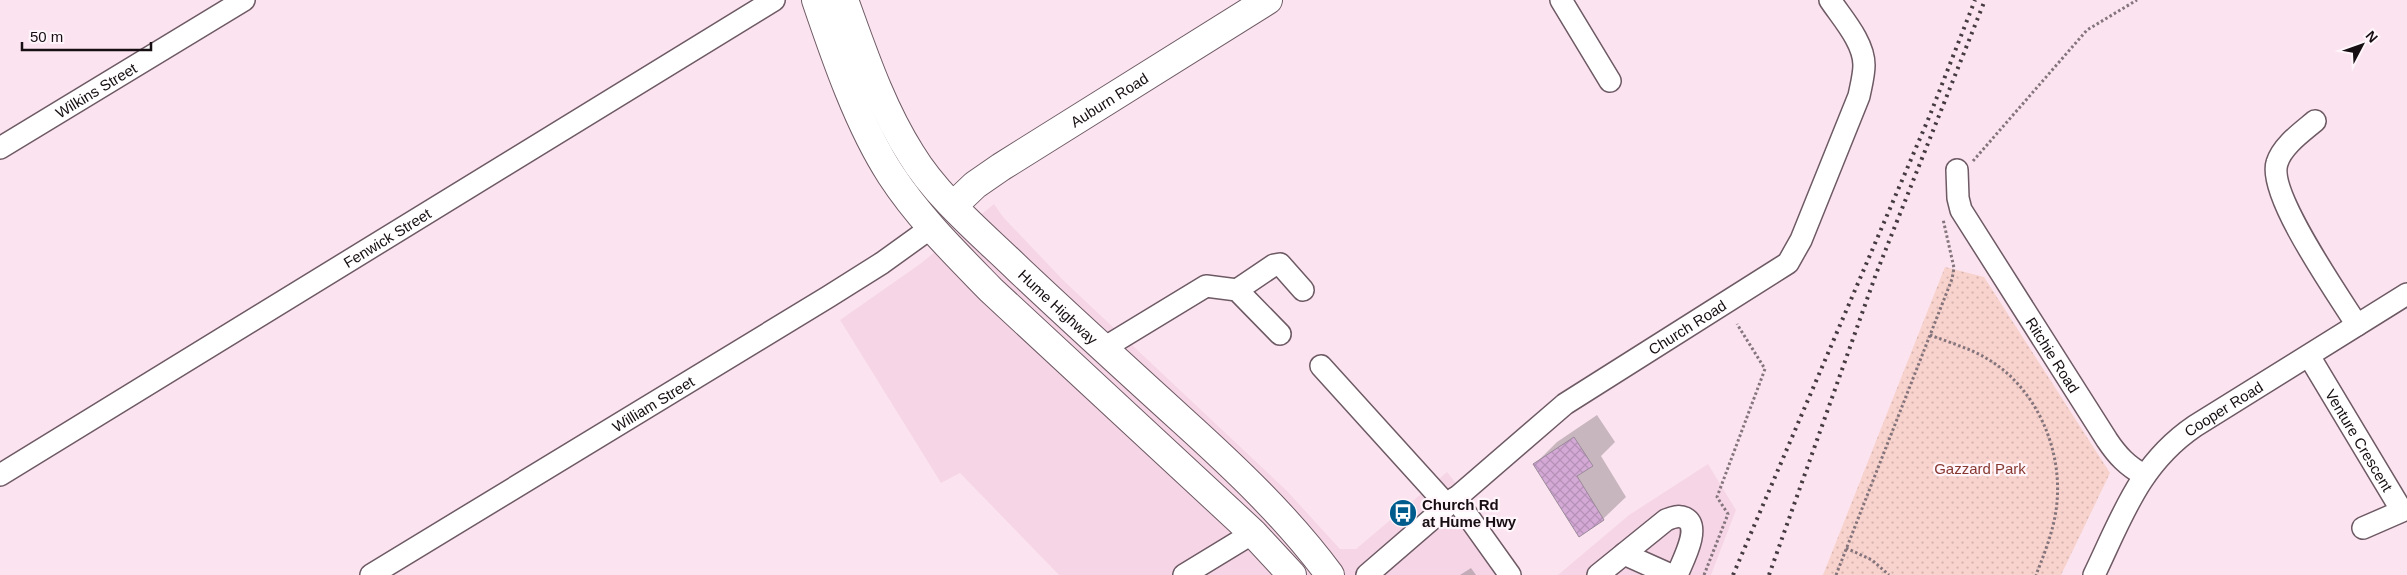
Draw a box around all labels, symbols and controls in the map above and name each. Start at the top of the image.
scale bar [22,20,151,52]
north arrow [2337,20,2387,70]
text: N [2362,27,2381,46]
text: 50 m [30,28,63,45]
street label: Wilkins Street [52,58,140,121]
street label: Auburn Road [1067,69,1151,130]
street label: Fenwick Street [340,204,434,271]
street label: Hume Highway [1015,266,1102,348]
street label: Church Road [1645,296,1729,358]
street label: Ritchie Road [2023,314,2083,396]
street label: William Street [609,372,698,435]
street label: Cooper Road [2181,378,2266,439]
street label: Venture Crescent [2322,386,2397,495]
park label: Gazzard Park [1934,460,2026,477]
place label: Church Rd at Hume Hwy [1422,496,1517,530]
bus stop icon: Church Rd at Hume Hwy [1388,498,1418,528]

